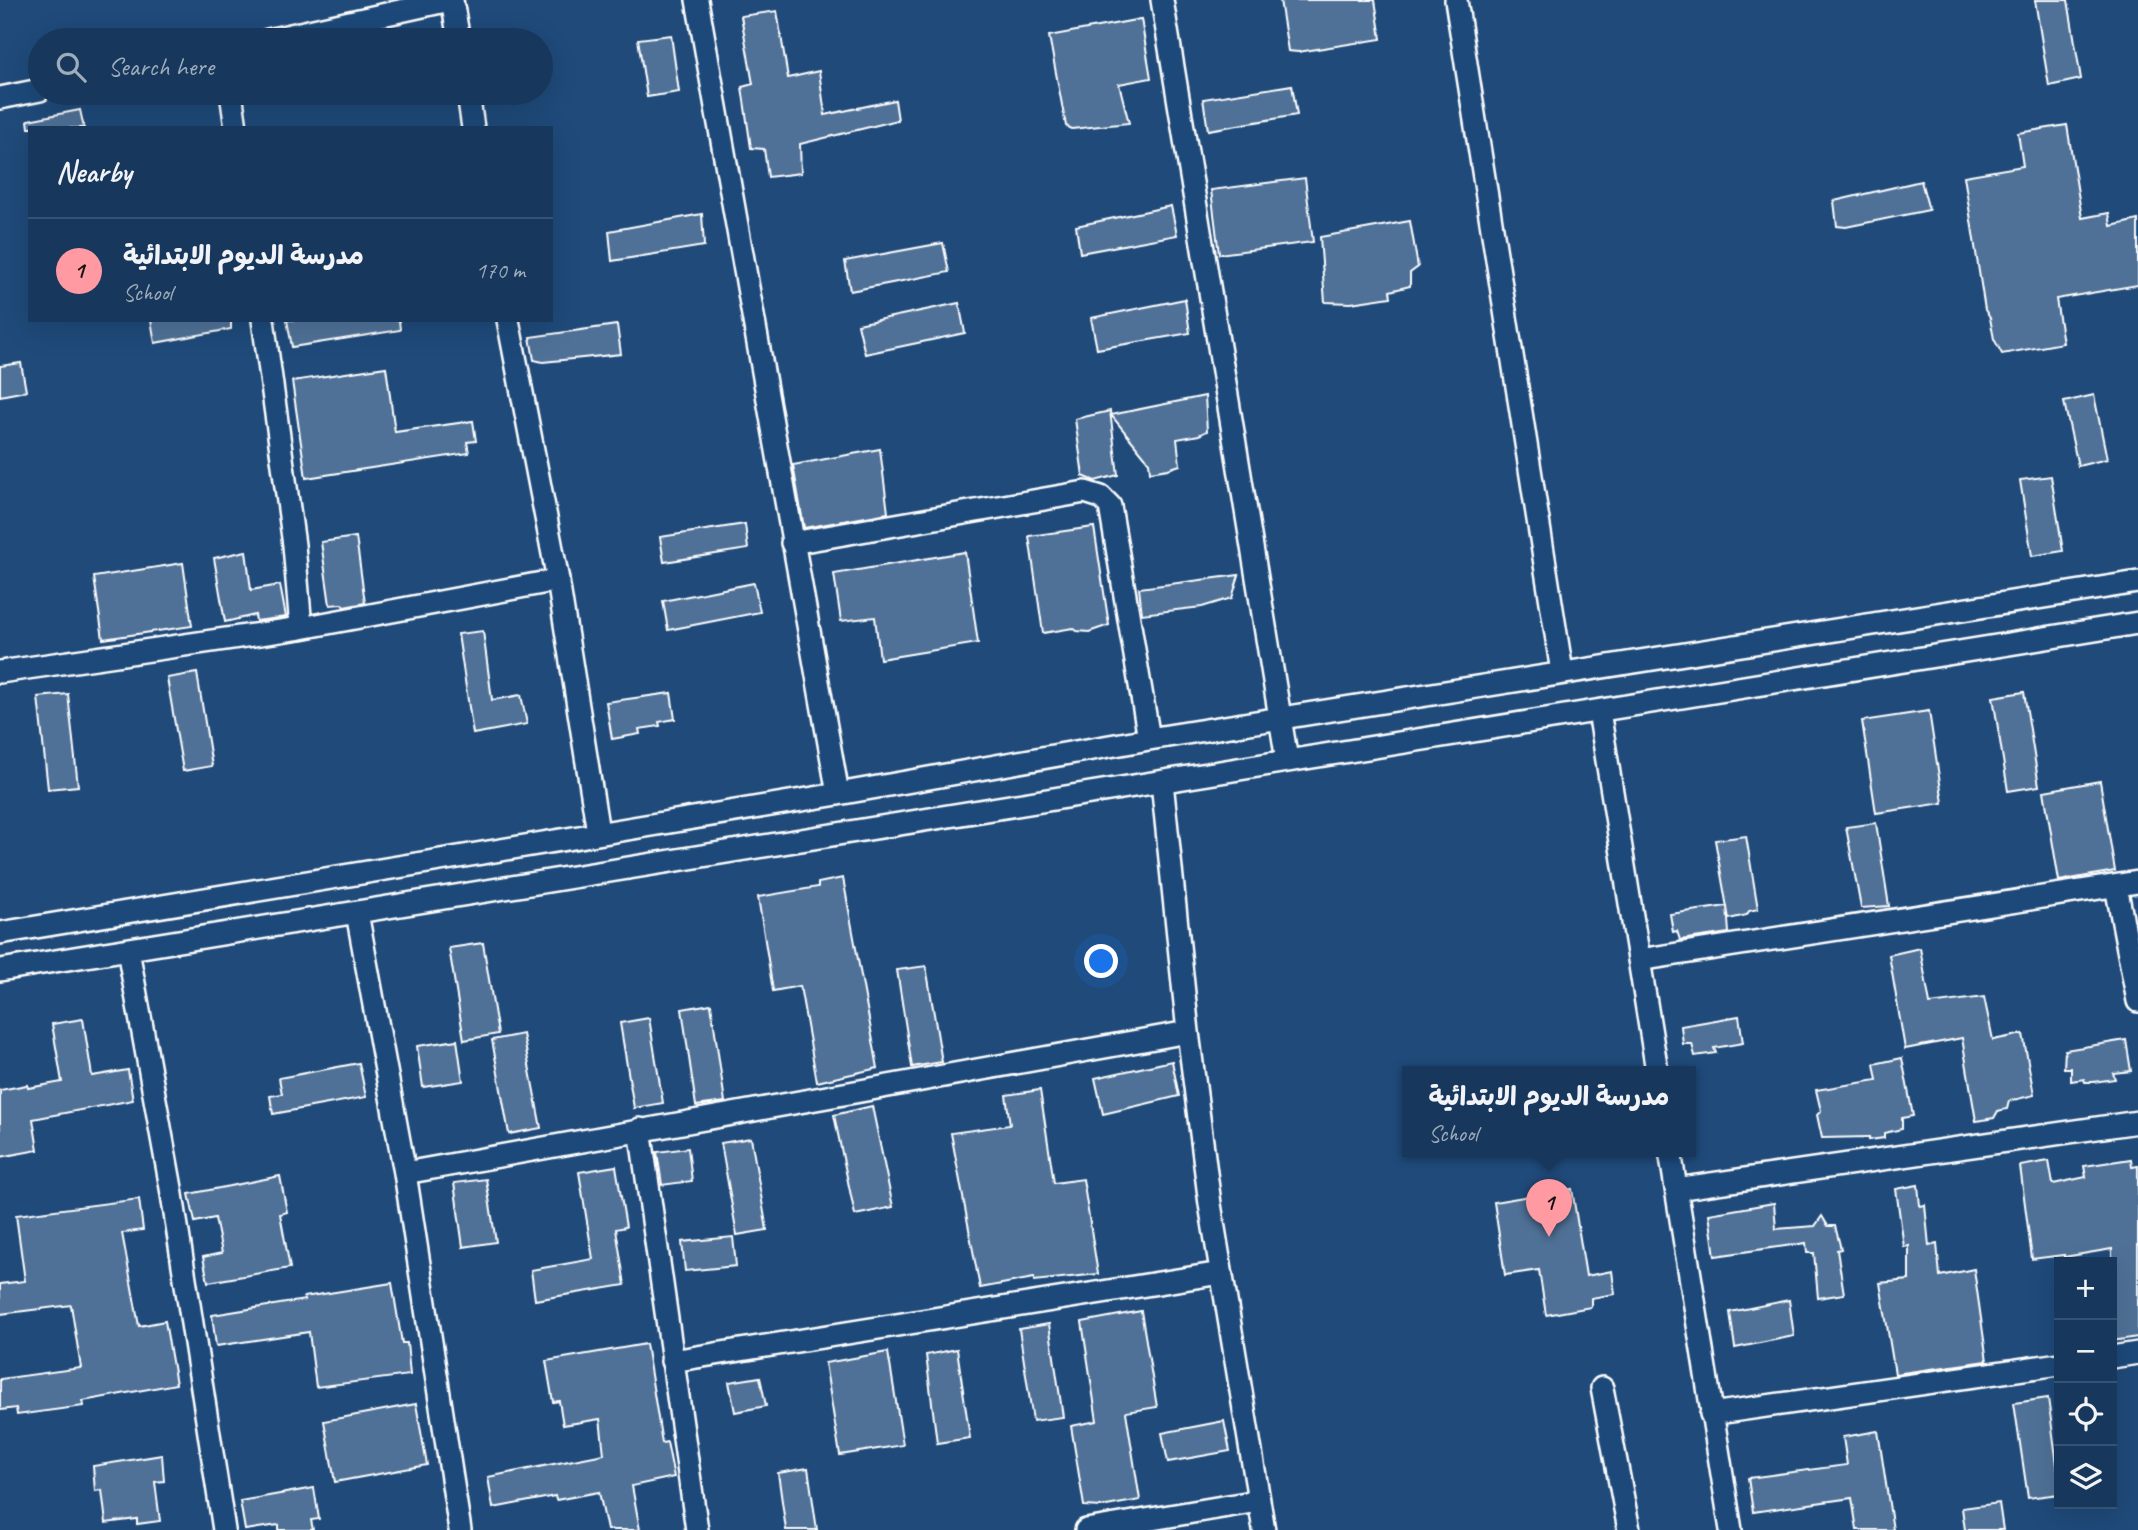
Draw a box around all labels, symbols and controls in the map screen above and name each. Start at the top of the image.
search box [28,28,553,105]
icon: search [52,48,90,86]
text: Search here [108,50,214,83]
text: Nearby [56,153,132,191]
text: مدرسة الديوم الابتدائية [123,239,364,272]
text: 1 [74,256,84,285]
text: 170 m [476,256,525,285]
text: School [123,278,172,307]
your location [1084,944,1118,978]
popup [1402,1066,1696,1157]
text: مدرسة الديوم الابتدائية [1429,1080,1669,1113]
text: School [1429,1119,1478,1148]
pin: 1 [1526,1179,1572,1237]
map controls [2054,1257,2117,1509]
button: + [2054,1257,2117,1320]
button: − [2054,1320,2117,1383]
button: locate [2054,1383,2117,1446]
button: layers [2054,1446,2117,1509]

